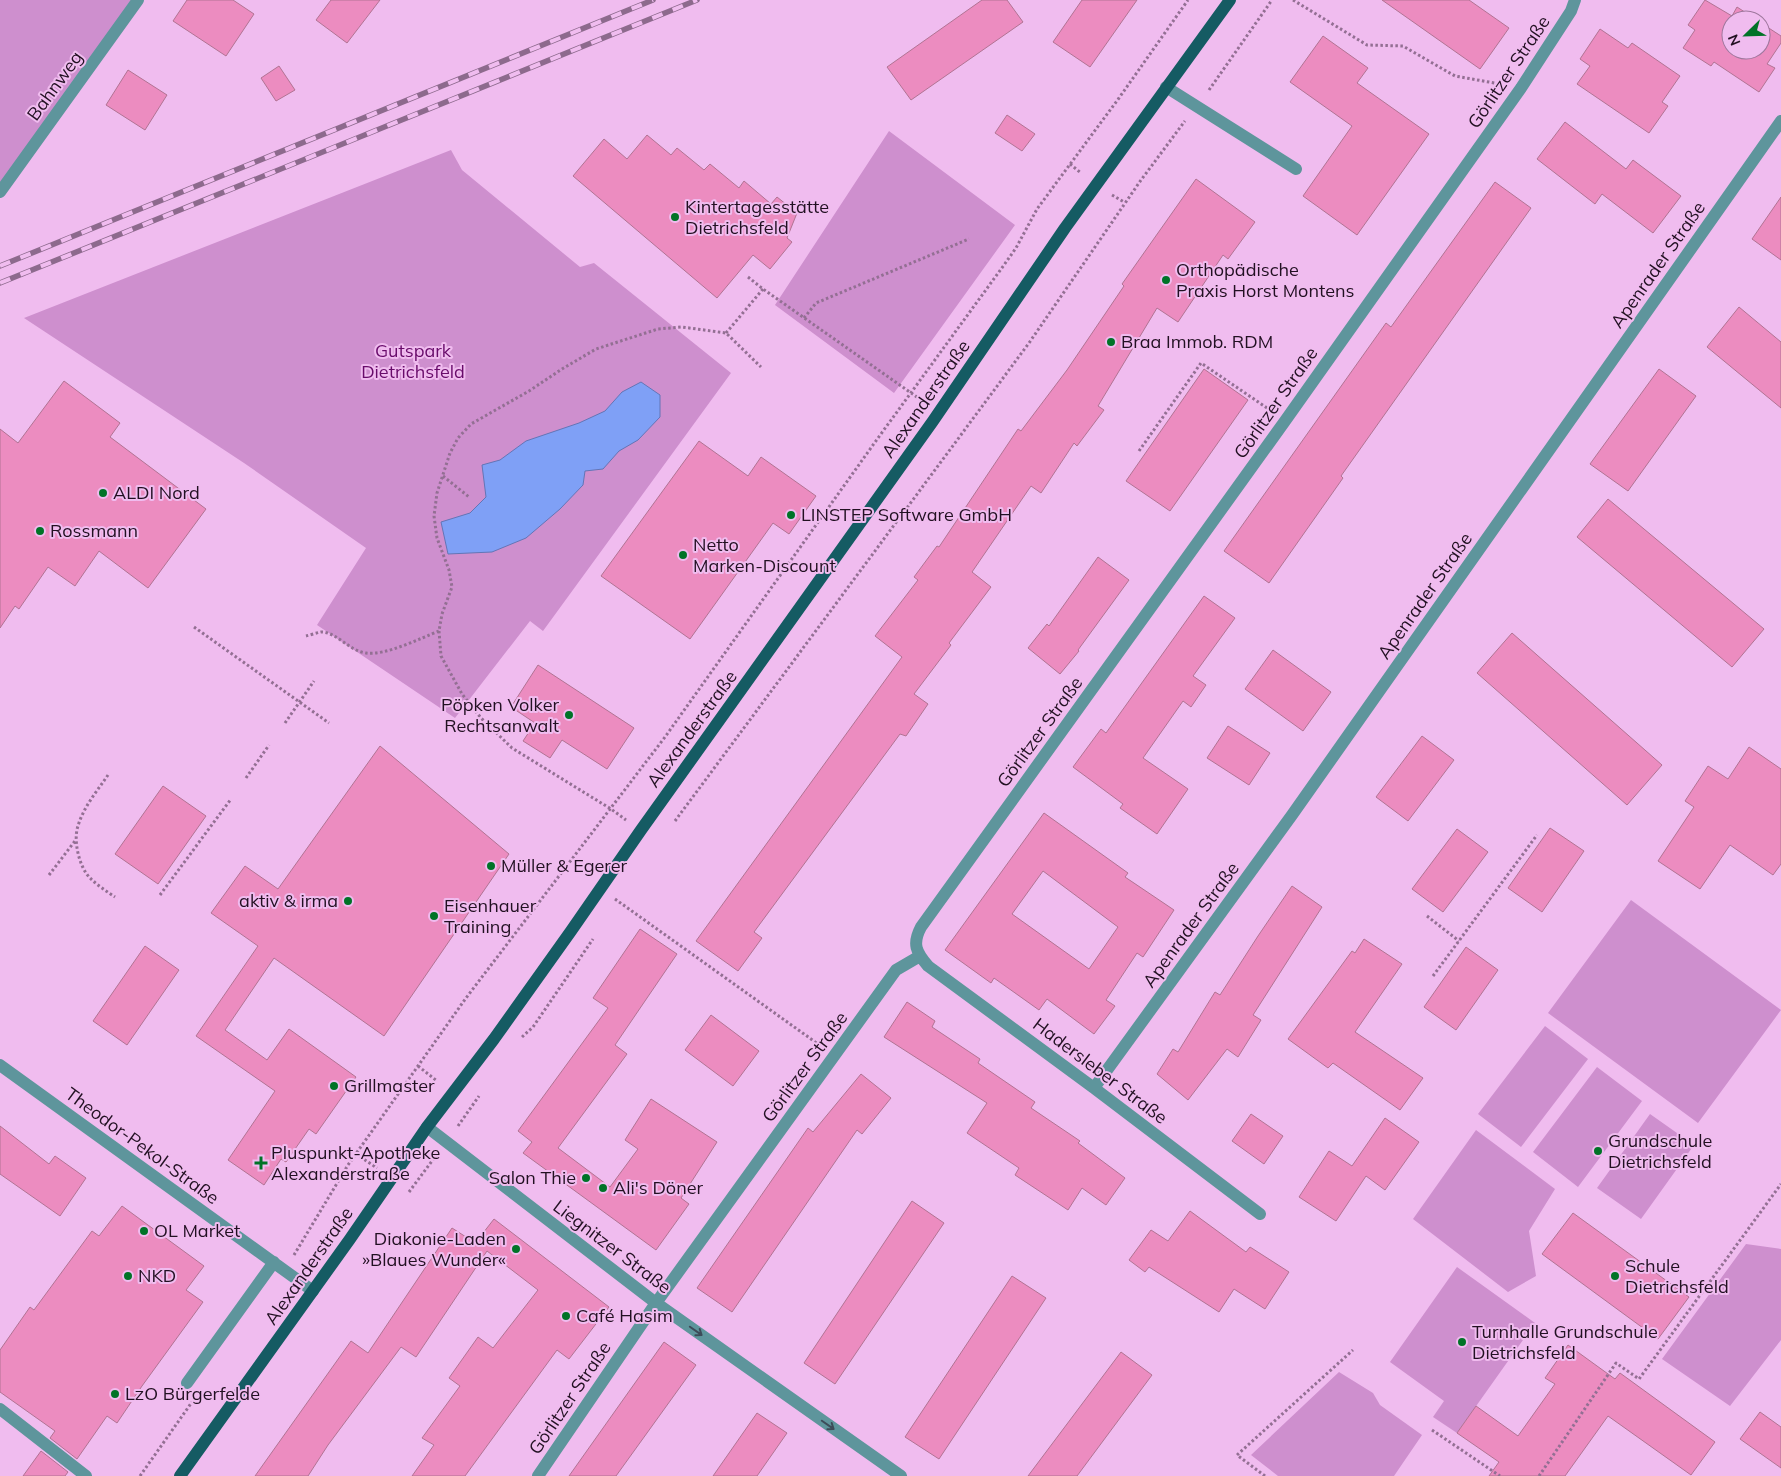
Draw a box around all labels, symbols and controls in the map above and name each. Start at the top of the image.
north arrow [1721,10,1771,60]
street label: Görlitzer Straße [1462,11,1555,132]
text: N [1724,32,1744,48]
street label: Bahnweg [22,47,87,125]
place label: Kintertagesstätte Dietrichsfeld [685,195,829,239]
street label: Apenrader Straße [1605,197,1710,332]
marker: Kintertagesstätte Dietrichsfeld [669,211,681,223]
place label: Orthopädische Praxis Horst Montens [1176,258,1354,302]
marker: Orthopädische Praxis Horst Montens [1160,274,1172,286]
place label: Braa Immob. RDM [1121,330,1273,353]
street label: Alexanderstraße [876,335,975,462]
marker: Braa Immob. RDM [1105,336,1117,348]
park label: Gutspark Dietrichsfeld [361,339,465,383]
street label: Görlitzer Straße [1229,342,1323,463]
place label: ALDI Nord [113,481,200,504]
marker: ALDI Nord [97,487,109,499]
place label: LINSTEP Software GmbH [801,503,1012,526]
marker: LINSTEP Software GmbH [785,509,797,521]
place label: Rossmann [50,519,138,542]
marker: Rossmann [34,525,46,537]
street label: Apenrader Straße [1372,528,1477,663]
place label: Netto Marken-Discount [693,533,836,577]
marker: Netto Marken-Discount [677,549,689,561]
street label: Alexanderstraße [642,666,742,792]
street label: Görlitzer Straße [992,672,1087,791]
place label: Pöpken Volker Rechtsanwalt [441,693,559,737]
marker: Pöpken Volker Rechtsanwalt [563,709,575,721]
place label: Müller & Egerer [501,854,628,877]
street label: Apenrader Straße [1137,858,1244,992]
marker: Müller & Egerer [485,860,497,872]
place label: aktiv & irma [239,889,338,912]
place label: Eisenhauer Training [444,894,537,938]
marker: aktiv & irma [342,895,354,907]
marker: Eisenhauer Training [428,910,440,922]
street label: Görlitzer Straße [757,1007,852,1126]
street label: Hadersleber Straße [1029,1013,1172,1129]
place label: Grillmaster [344,1074,435,1097]
marker: Grillmaster [328,1080,340,1092]
street label: Theodor-Pekol-Straße [61,1082,224,1209]
place label: Grundschule Dietrichsfeld [1608,1129,1712,1173]
place label: Pluspunkt-Apotheke Alexanderstraße [271,1141,440,1185]
marker: Grundschule Dietrichsfeld [1592,1145,1604,1157]
marker: Pluspunkt-Apotheke Alexanderstraße [255,1157,267,1169]
place label: Salon Thie [489,1166,576,1189]
marker: Salon Thie [580,1172,592,1184]
place label: Ali's Döner [613,1176,703,1199]
marker: Ali's Döner [597,1182,609,1194]
street label: Liegnitzer Straße [549,1195,676,1299]
street label: Alexanderstraße [259,1202,358,1329]
place label: OL Market [154,1219,240,1242]
marker: OL Market [138,1225,150,1237]
place label: Diakonie-Laden »Blaues Wunder« [362,1227,506,1271]
marker: Diakonie-Laden »Blaues Wunder« [510,1243,522,1255]
place label: Schule Dietrichsfeld [1625,1254,1729,1298]
place label: NKD [138,1264,176,1287]
marker: NKD [122,1270,134,1282]
marker: Schule Dietrichsfeld [1609,1270,1621,1282]
place label: Café Hasim [576,1304,673,1327]
marker: Café Hasim [560,1310,572,1322]
place label: Turnhalle Grundschule Dietrichsfeld [1472,1320,1658,1364]
one-way arrow [689,1326,703,1336]
marker: Turnhalle Grundschule Dietrichsfeld [1456,1336,1468,1348]
street label: Görlitzer Straße [523,1337,616,1458]
place label: LzO Bürgerfelde [125,1382,260,1405]
marker: LzO Bürgerfelde [109,1388,121,1400]
one-way arrow [821,1420,835,1430]

